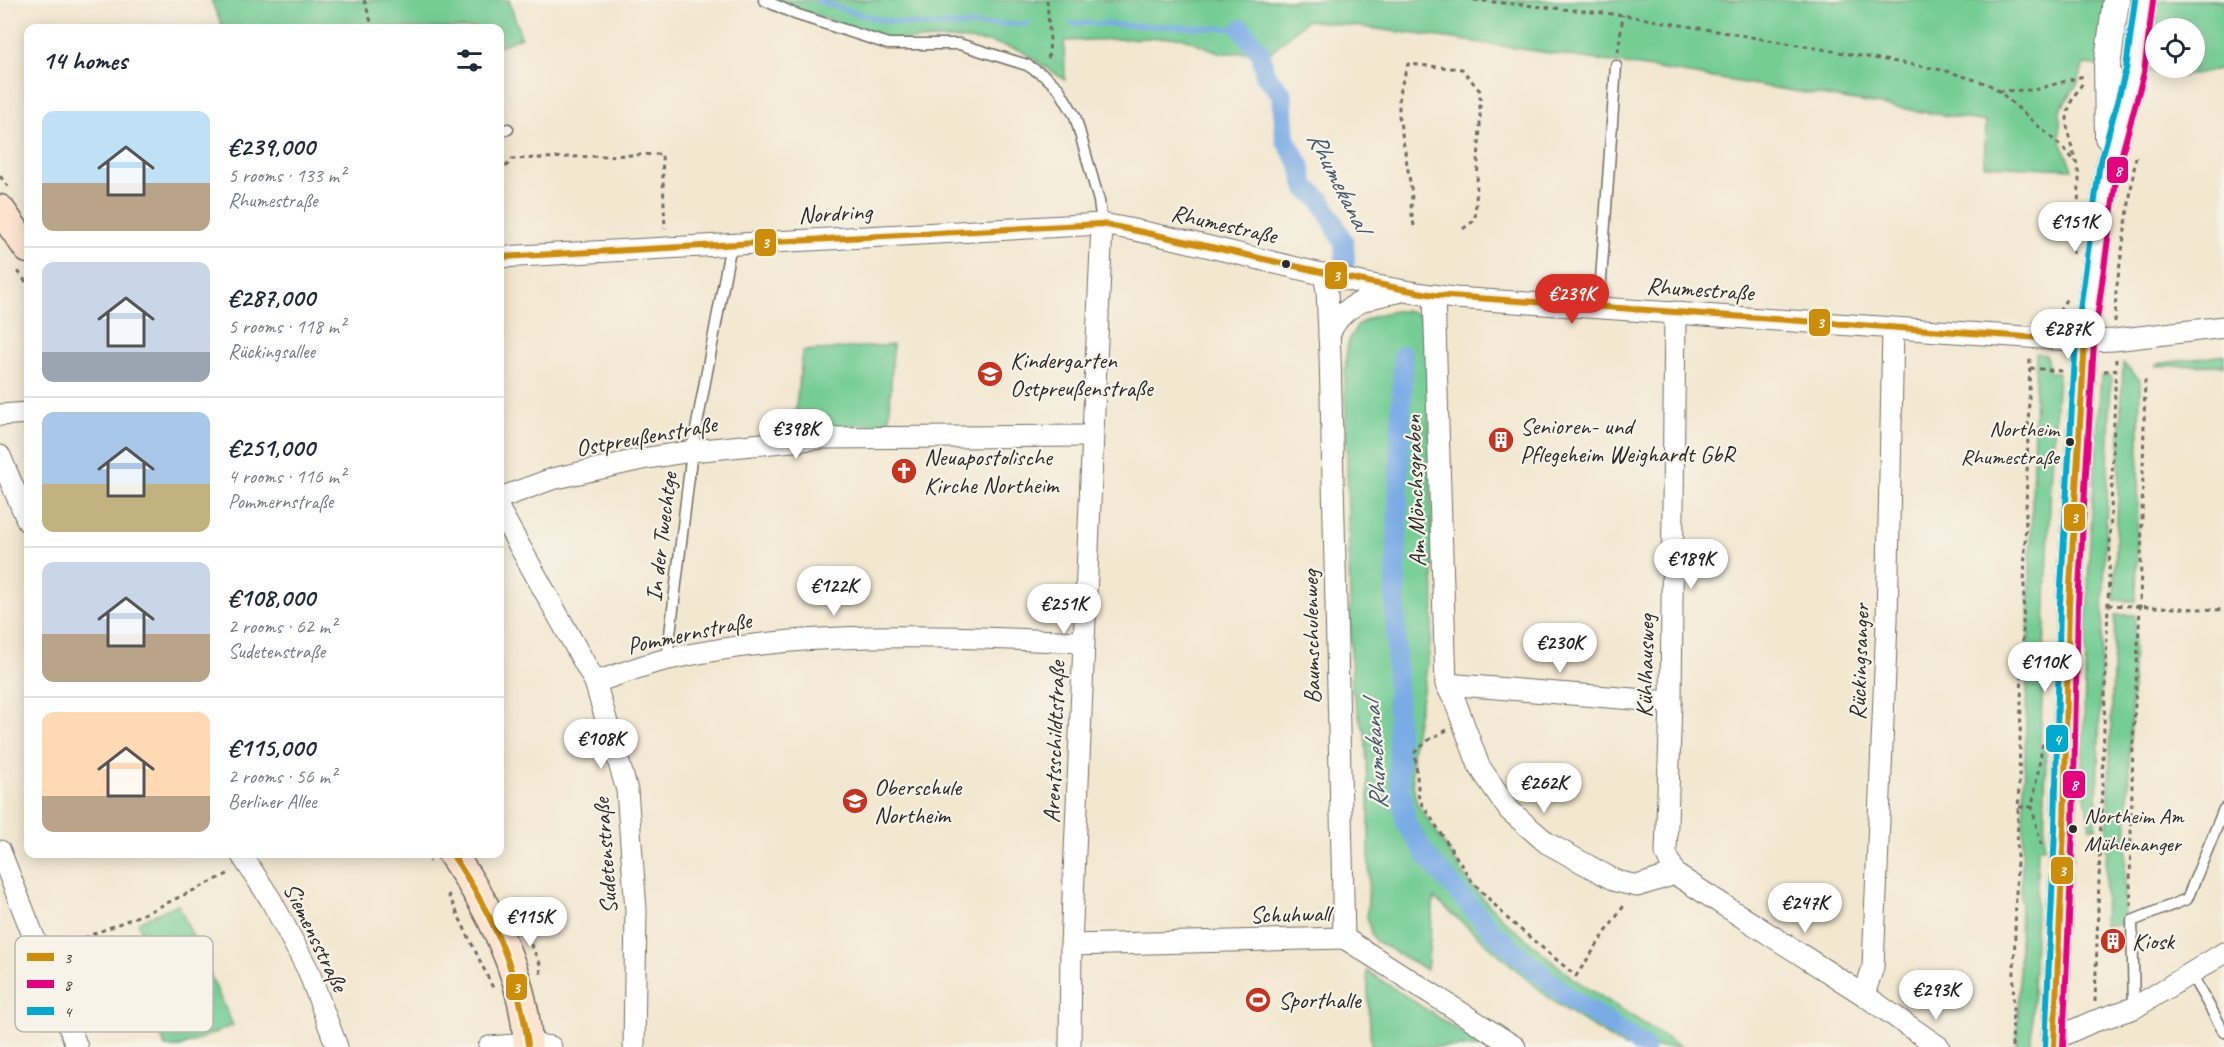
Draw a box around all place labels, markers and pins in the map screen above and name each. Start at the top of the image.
pin: €151K [2033,202,2117,253]
unlabelled marker [1280,258,1292,270]
pin: €239K [1530,274,1614,325]
pin: €287K [2026,309,2110,360]
place label: Kindergarten Ostpreußenstraße [1010,345,1155,403]
school or university icon: Kindergarten Ostpreußenstraße [975,359,1005,389]
pin: €398K [754,409,838,460]
place label: Senioren- und Pflegeheim Weighardt GbR [1520,411,1736,469]
place label: Northeim Rhumestraße [1961,415,2061,471]
building icon: Senioren- und Pflegeheim Weighardt GbR [1486,425,1516,455]
marker: Northeim Rhumestraße [2064,436,2076,448]
place label: Neuapostolische Kirche Northeim [924,442,1061,500]
church icon: Neuapostolische Kirche Northeim [889,456,919,486]
pin: €189K [1649,539,1733,590]
pin: €122K [792,566,876,617]
pin: €251K [1022,584,1106,635]
pin: €230K [1518,623,1602,674]
pin: €110K [2003,642,2087,693]
pin: €108K [559,719,643,770]
pin: €262K [1502,763,1586,814]
place label: Oberschule Northeim [874,772,963,830]
school or university icon: Oberschule Northeim [840,786,870,816]
place label: Northeim Am Mühlenanger [2084,802,2185,858]
marker: Northeim Am Mühlenanger [2067,823,2079,835]
pin: €247K [1763,883,1847,934]
pin: €115K [488,897,572,948]
building icon: Kiosk [2098,926,2128,956]
place label: Kiosk [2132,926,2176,956]
pin: €293K [1894,970,1978,1021]
sports icon: Sporthalle [1243,985,1273,1015]
place label: Sporthalle [1278,985,1363,1015]

